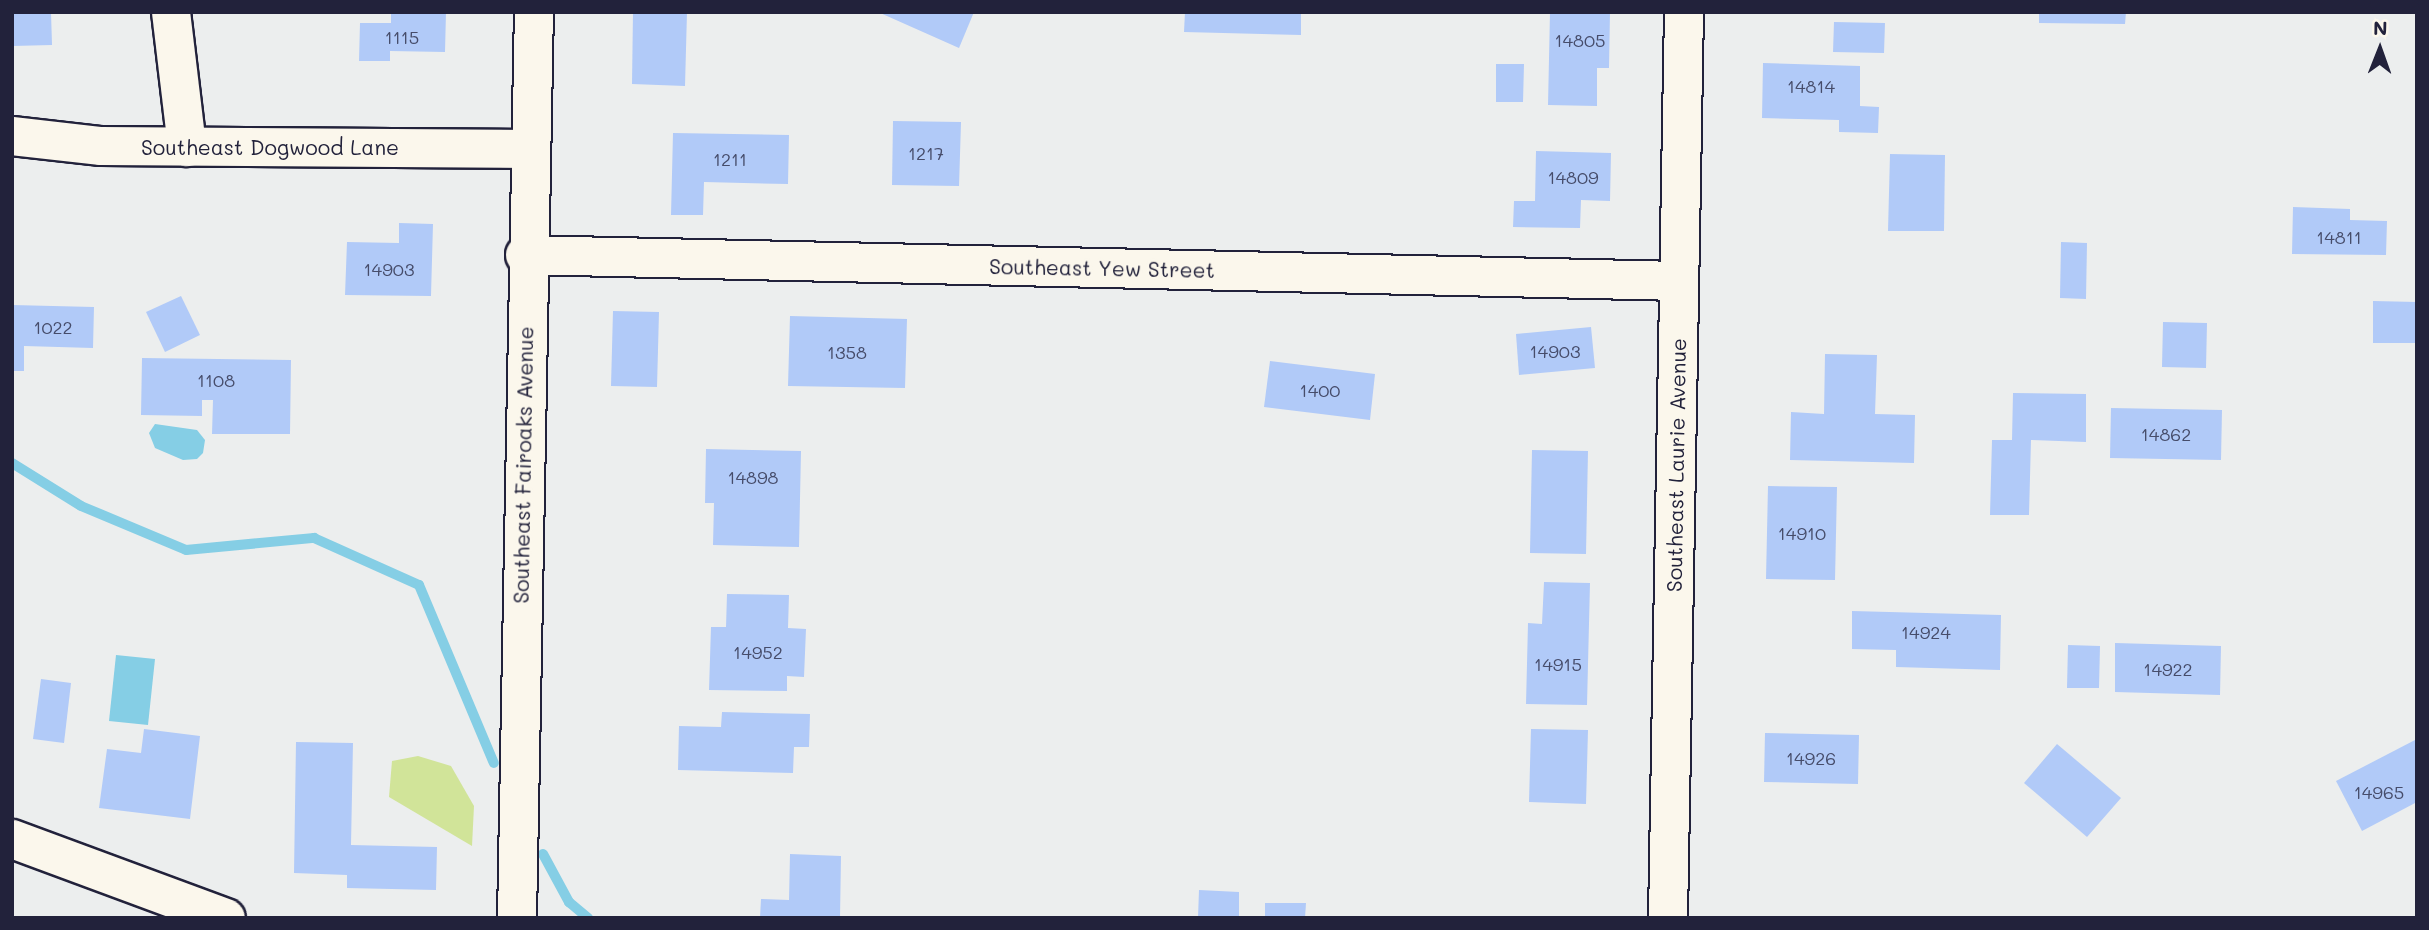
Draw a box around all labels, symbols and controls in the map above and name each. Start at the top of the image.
north arrow [2345,14,2415,84]
text: N [2373,15,2388,40]
house number: 1115 [385,26,419,48]
house number: 14805 [1554,29,1606,51]
house number: 14814 [1787,75,1835,97]
street label: Southeast Dogwood Lane [141,134,399,160]
house number: 1217 [908,142,944,164]
house number: 1211 [713,148,747,170]
house number: 14809 [1547,166,1599,188]
house number: 14811 [2316,226,2362,248]
street label: Southeast Yew Street [989,253,1215,283]
house number: 14903 [364,258,414,280]
house number: 1022 [33,316,73,338]
street label: Southeast Fairoaks Avenue [508,326,538,604]
street label: Southeast Laurie Avenue [1661,338,1691,592]
house number: 14903 [1530,340,1580,362]
house number: 1358 [827,341,867,363]
house number: 1108 [197,369,235,391]
house number: 1400 [1300,379,1340,401]
house number: 14862 [2141,423,2191,445]
house number: 14898 [727,466,779,488]
house number: 14910 [1778,522,1826,544]
house number: 14924 [1901,621,1951,643]
house number: 14952 [733,641,783,663]
house number: 14915 [1534,653,1582,675]
house number: 14922 [2143,658,2193,680]
house number: 14926 [1786,747,1836,769]
house number: 14965 [2354,781,2404,803]

